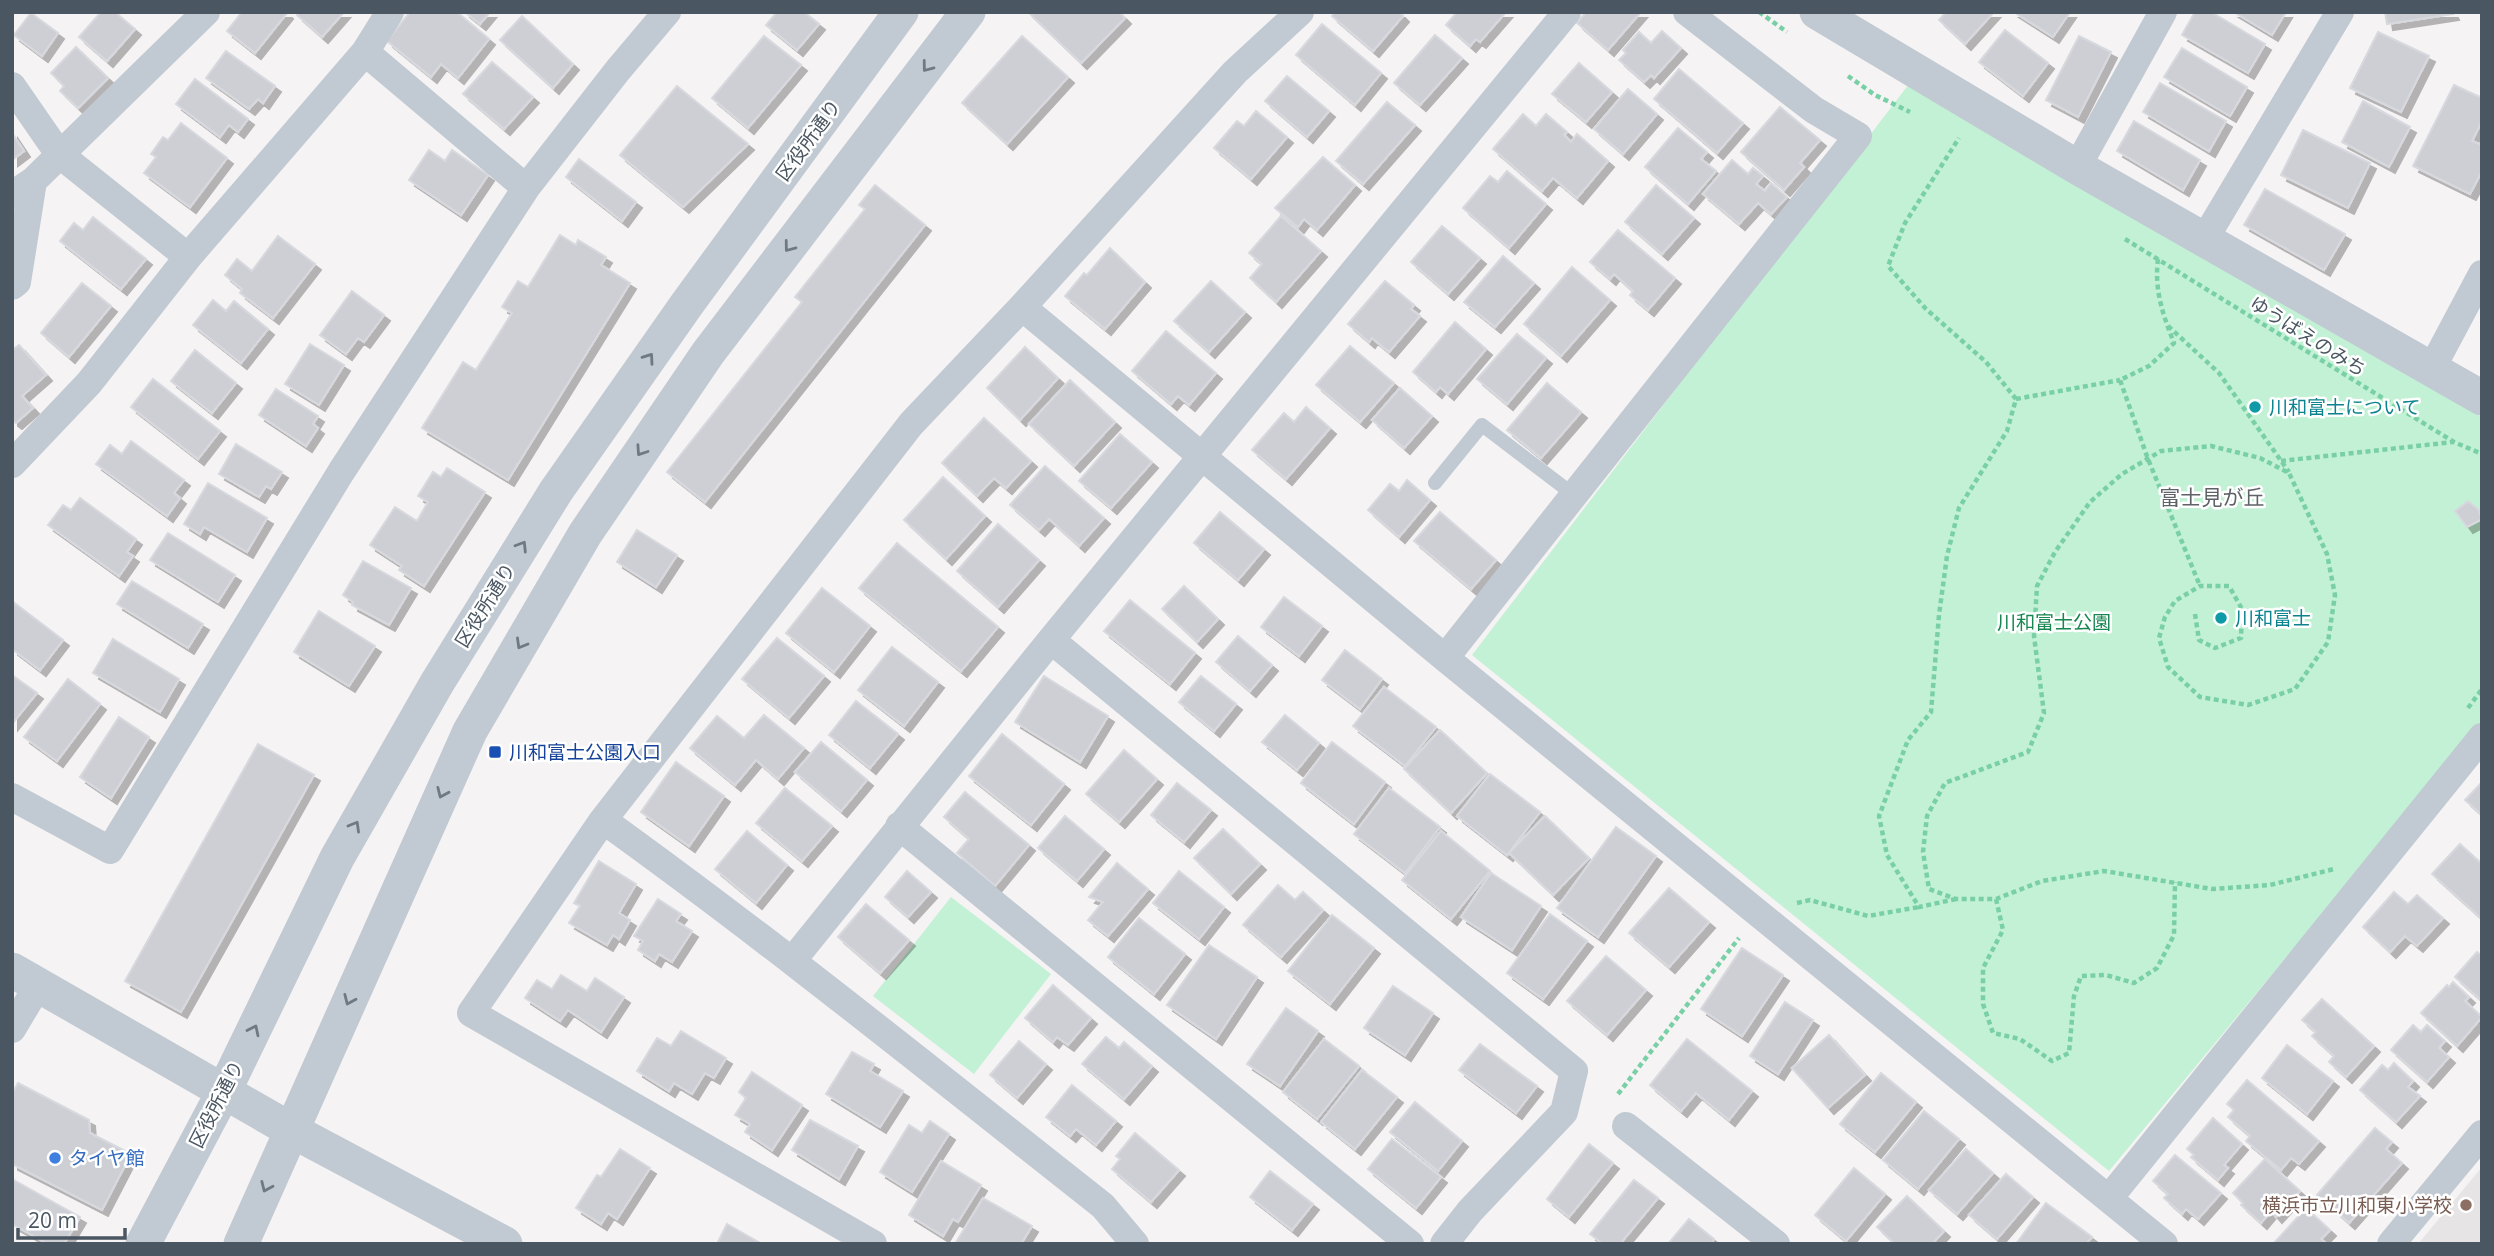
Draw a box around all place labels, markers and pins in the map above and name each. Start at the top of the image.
place label: 川和富士について [2269,394,2420,420]
marker: 川和富士について [2247,399,2263,415]
place label: 川和富士 [2235,605,2311,631]
marker: 川和富士 [2213,610,2229,626]
place label: 川和富士公園入口 [509,739,661,765]
marker: 川和富士公園入口 [487,744,503,760]
place label: タイヤ館 [69,1145,144,1171]
marker: タイヤ館 [47,1150,63,1166]
place label: 横浜市立川和東小学校 [2262,1192,2452,1218]
marker: 横浜市立川和東小学校 [2458,1197,2474,1213]

